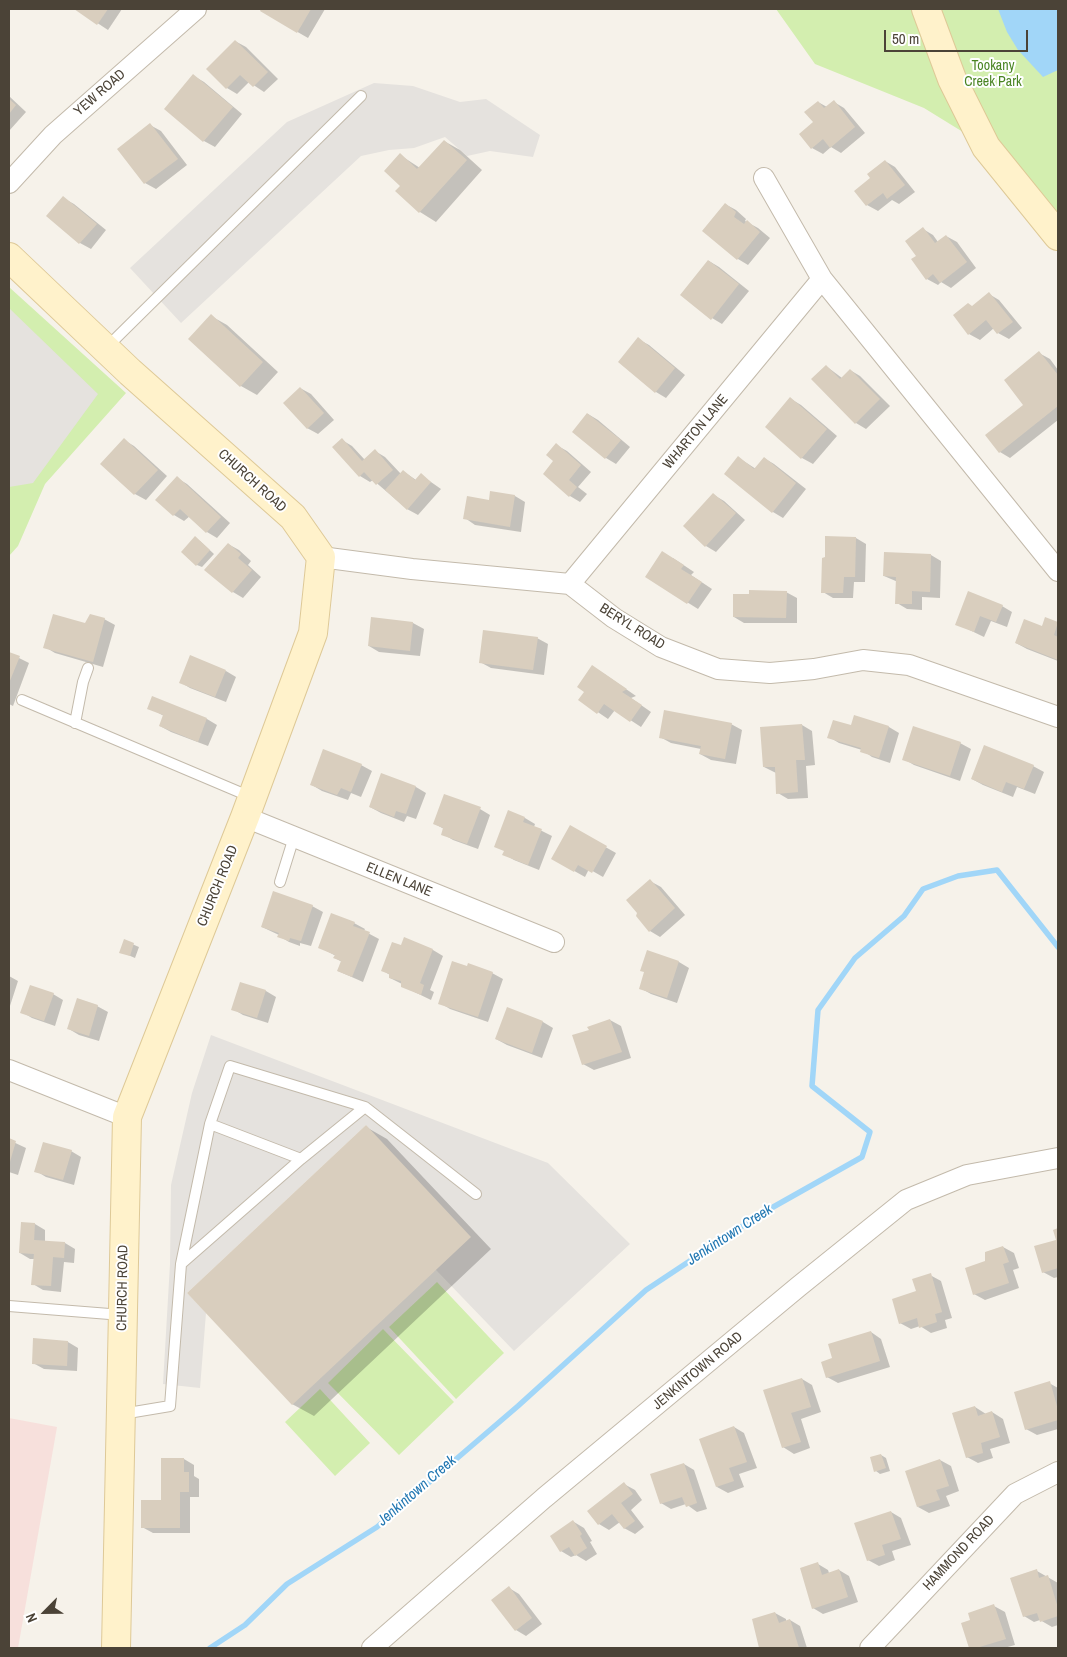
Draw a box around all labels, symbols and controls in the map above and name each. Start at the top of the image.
scale bar [887,20,1031,52]
text: 50 m [892,28,919,49]
park label: Tookany Creek Park [964,58,1022,90]
street label: YEW ROAD [71,66,129,120]
street label: WHARTON LANE [660,391,732,473]
street label: CHURCH ROAD [214,446,290,516]
street label: BERYL ROAD [596,600,668,654]
street label: CHURCH ROAD [194,843,242,929]
street label: ELLEN LANE [364,859,434,901]
water label: Jenkintown Creek [684,1201,776,1269]
street label: CHURCH ROAD [114,1245,132,1331]
street label: JENKINTOWN ROAD [650,1329,746,1413]
water label: Jenkintown Creek [374,1452,460,1530]
street label: HAMMOND ROAD [920,1512,998,1594]
north arrow [20,1587,70,1637]
text: N [21,1611,41,1625]

